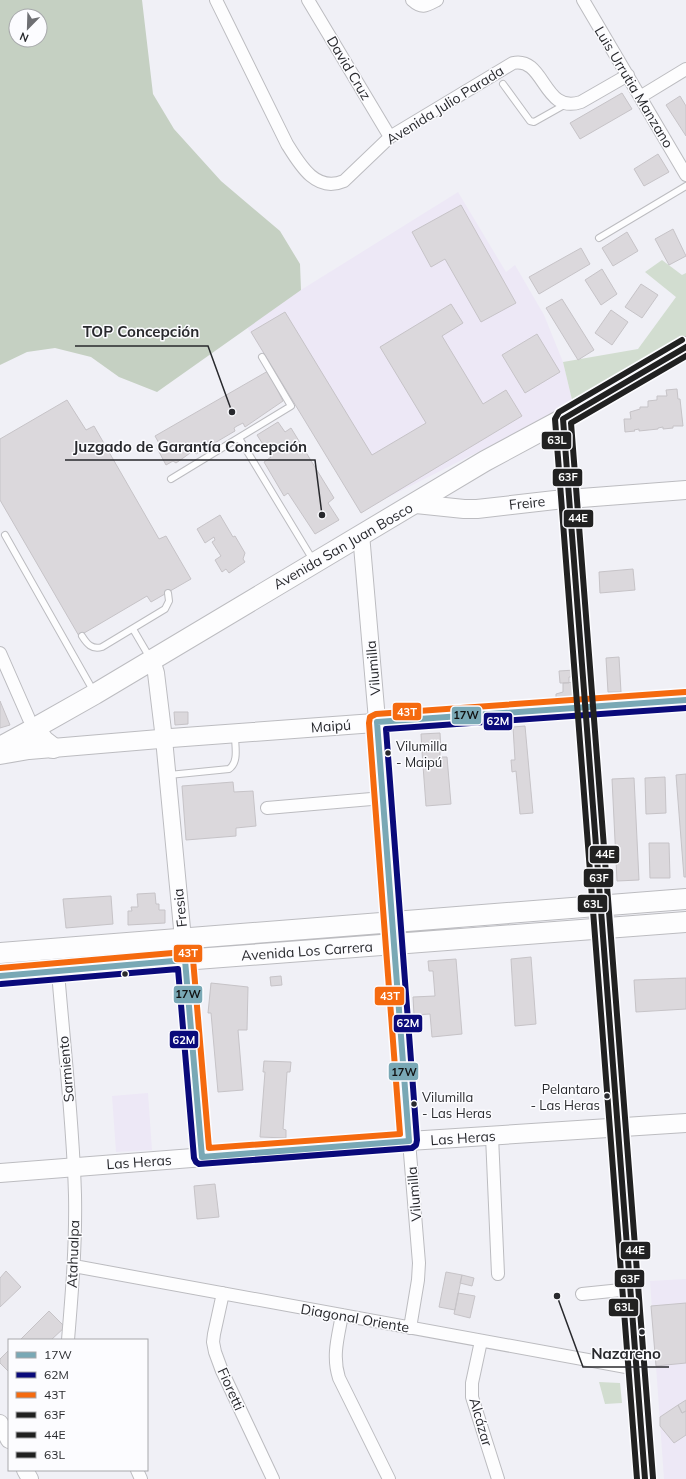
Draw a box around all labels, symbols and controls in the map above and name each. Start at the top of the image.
north arrow [8,8,48,48]
street label: Luis Urrutia Manzano [591,23,677,151]
text: N [18,29,31,45]
street label: David Cruz [323,33,375,103]
street label: Avenida Julio Parada [383,62,507,148]
callout: TOP Concepción [75,319,208,346]
text: TOP Concepción [83,322,199,341]
line badge: 63L [541,431,572,450]
callout: Juzgado de Garantía Concepción [65,433,315,460]
text: 63L [547,433,567,447]
text: Juzgado de Garantía Concepción [73,437,307,456]
line badge: 63F [552,468,583,487]
text: 63F [558,470,578,484]
street label: Freire [508,492,546,514]
street label: Avenida San Juan Bosco [270,499,416,593]
line badge: 44E [563,509,594,528]
text: 44E [568,511,588,525]
street label: Vilumilla [362,640,384,696]
line badge: 43T [392,702,422,721]
text: 43T [397,705,417,719]
line badge: 17W [451,706,482,725]
text: 17W [453,708,479,722]
line badge: 62M [483,712,513,731]
text: 62M [487,714,509,728]
street label: Maipú [310,716,352,736]
place label: Vilumilla - Maipú [396,738,447,770]
marker: Vilumilla - Maipú [383,748,393,758]
line badge: 44E [589,845,620,864]
text: 44E [595,847,615,861]
line badge: 63F [583,868,614,888]
text: 63F [589,871,609,885]
street label: Fresia [169,888,191,928]
line badge: 63L [577,894,608,913]
text: 63L [583,897,603,911]
street label: Avenida Los Carrera [241,937,373,965]
line badge: 43T [173,944,203,963]
text: 43T [178,946,198,960]
unlabelled marker [120,969,130,979]
line badge: 17W [173,985,203,1004]
line badge: 43T [374,986,405,1006]
text: 17W [175,987,201,1001]
text: 43T [380,989,400,1003]
line badge: 62M [393,1014,423,1033]
text: 62M [397,1016,419,1030]
line badge: 62M [169,1030,199,1049]
text: 62M [173,1033,195,1047]
street label: Sarmiento [54,1035,78,1103]
line badge: 17W [388,1062,419,1081]
text: 17W [391,1065,417,1079]
place label: Pelantaro - Las Heras [530,1081,600,1113]
place label: Vilumilla - Las Heras [422,1089,492,1121]
marker: Pelantaro - Las Heras [602,1091,612,1101]
marker: Vilumilla - Las Heras [409,1099,419,1109]
street label: Las Heras [430,1127,496,1149]
street label: Las Heras [106,1151,172,1173]
street label: Vilumilla [403,1166,425,1222]
street label: Atahualpa [63,1220,83,1288]
line badge: 44E [620,1241,651,1260]
text: 44E [625,1243,645,1257]
line badge: 63F [614,1269,645,1288]
text: 63F [620,1272,640,1286]
line badge: 63L [608,1298,639,1317]
street label: Diagonal Oriente [299,1300,411,1336]
text: 63L [614,1300,634,1314]
unlabelled marker [637,1327,647,1337]
legend [8,1339,148,1471]
callout: Nazareno [583,1340,669,1367]
text: Nazareno [591,1344,661,1363]
text: 17W [44,1347,72,1362]
street label: Fioretti [214,1365,248,1413]
text: 62M [44,1367,69,1382]
text: 43T [44,1387,66,1402]
street label: Alcázar [466,1396,497,1449]
text: 63F [44,1407,65,1422]
text: 44E [44,1427,65,1442]
text: 63L [44,1447,65,1462]

